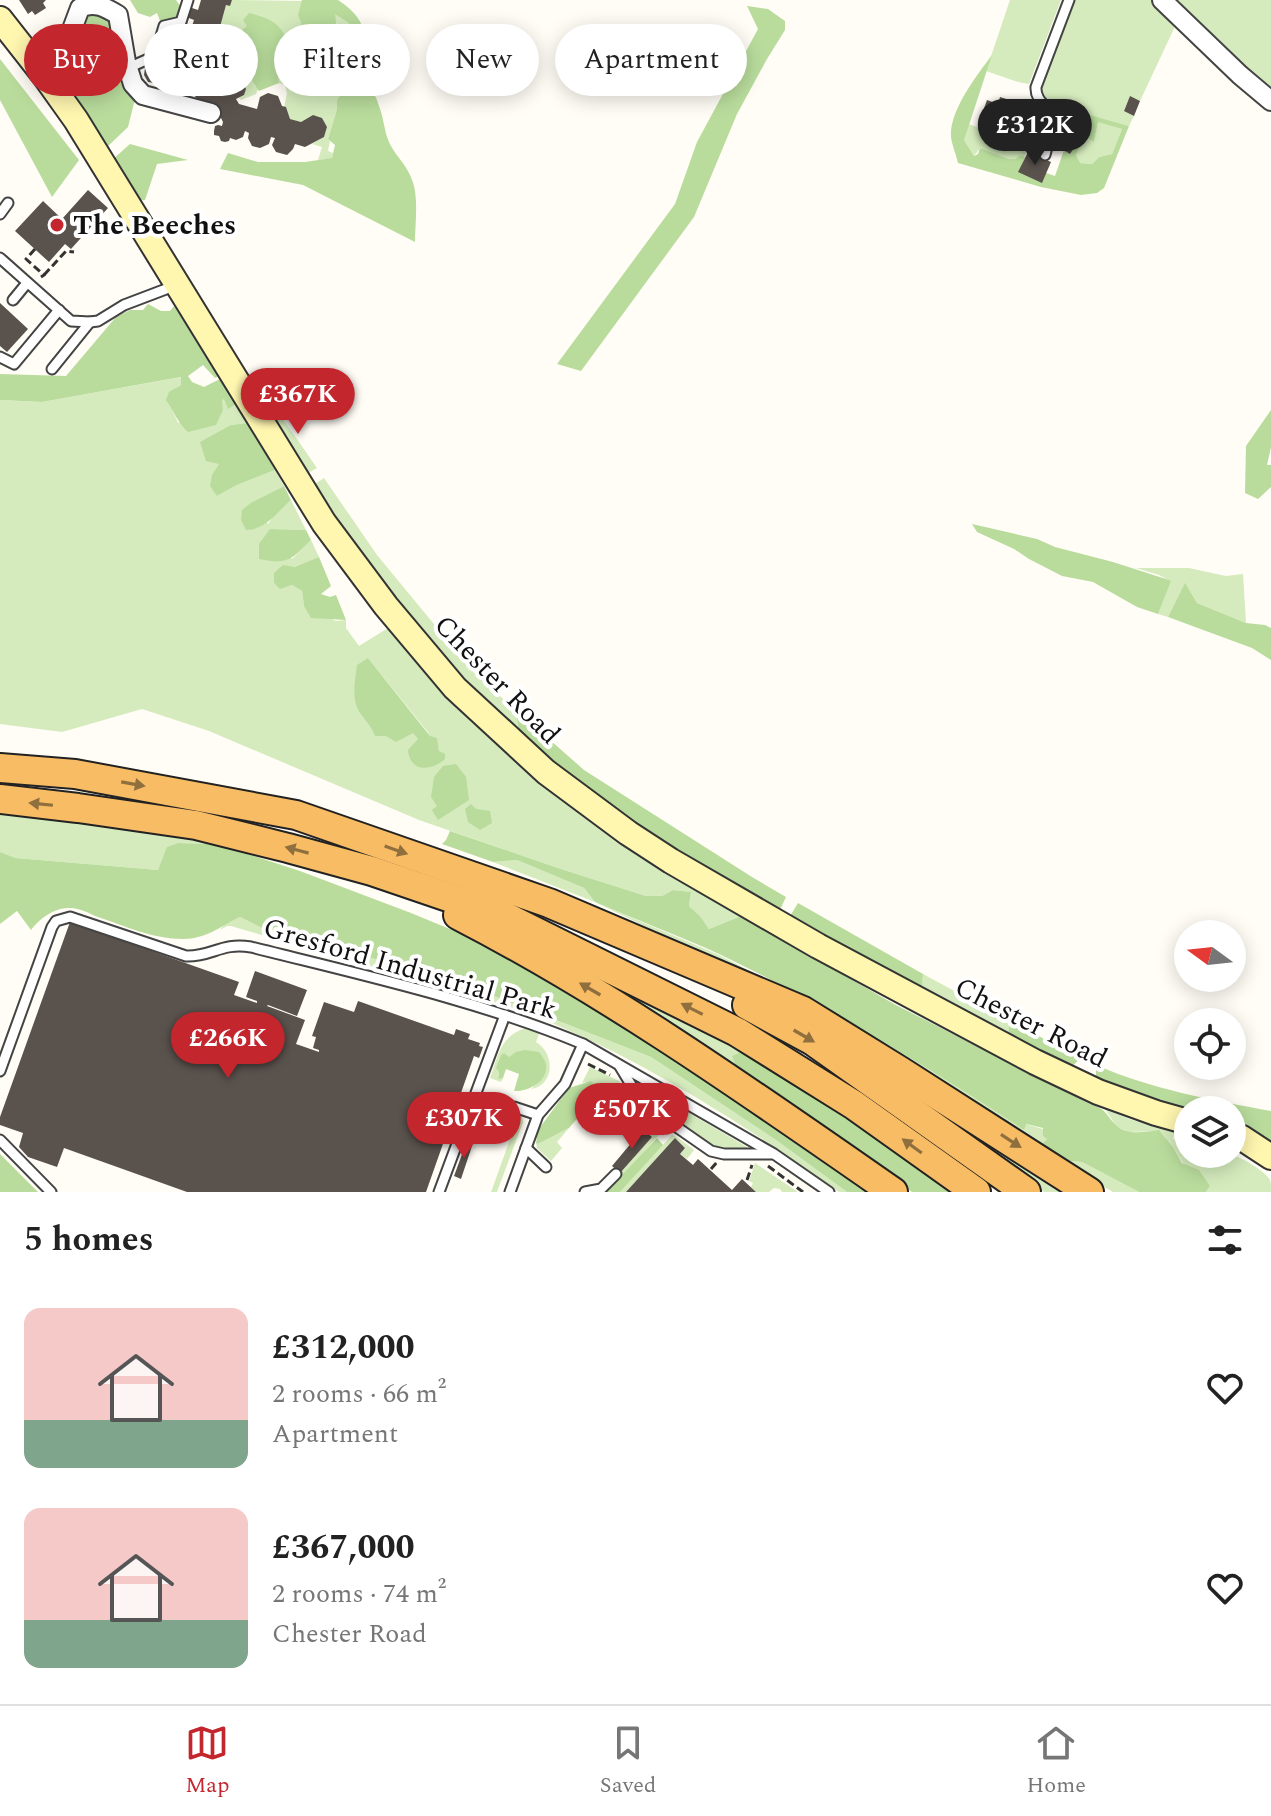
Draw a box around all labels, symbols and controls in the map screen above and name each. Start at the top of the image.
chip: Buy [24,24,128,96]
chip: Rent [144,24,258,96]
chip: Filters [274,24,410,96]
chip: New [426,24,539,96]
chip: Apartment [555,24,747,96]
pin: £312K [979,99,1091,167]
text: £312K [996,105,1074,145]
place label: The Beeches [73,204,236,247]
marker: The Beeches [48,216,66,234]
pin: £367K [242,368,354,436]
text: £367K [259,374,337,414]
street label: Chester Road [424,605,570,755]
one-way arrow [121,779,146,791]
one-way arrow [28,797,53,810]
one-way arrow [284,843,308,856]
one-way arrow [384,844,408,857]
street label: Gresford Industrial Park [258,906,562,1032]
north arrow [1174,920,1246,992]
map controls [1174,920,1246,1168]
street label: Chester Road [947,966,1115,1080]
one-way arrow [579,982,601,996]
one-way arrow [680,1002,703,1016]
button: locate [1174,1008,1246,1080]
pin: £266K [172,1012,284,1080]
text: £266K [189,1018,267,1058]
one-way arrow [793,1029,815,1043]
pin: £507K [576,1083,688,1151]
text: £507K [593,1089,671,1129]
pin: £307K [408,1092,520,1160]
button: layers [1174,1096,1246,1168]
text: £307K [425,1098,503,1138]
one-way arrow [1000,1134,1022,1148]
one-way arrow [902,1139,923,1155]
text: 5 homes [24,1214,154,1266]
icon: filters [1203,1218,1247,1262]
text: £312,000 [272,1322,415,1374]
icon: home [88,1340,184,1436]
icon: heart [1203,1366,1247,1410]
text: 2 rooms · 66 m² [272,1374,446,1414]
text: Apartment [272,1414,398,1454]
text: £367,000 [272,1522,415,1574]
icon: home [88,1540,184,1636]
icon: heart [1203,1566,1247,1610]
text: 2 rooms · 74 m² [272,1574,446,1614]
text: Chester Road [272,1614,427,1654]
tab: Map [185,1721,230,1802]
tab: Saved [600,1721,656,1802]
tab: Home [1027,1721,1086,1802]

